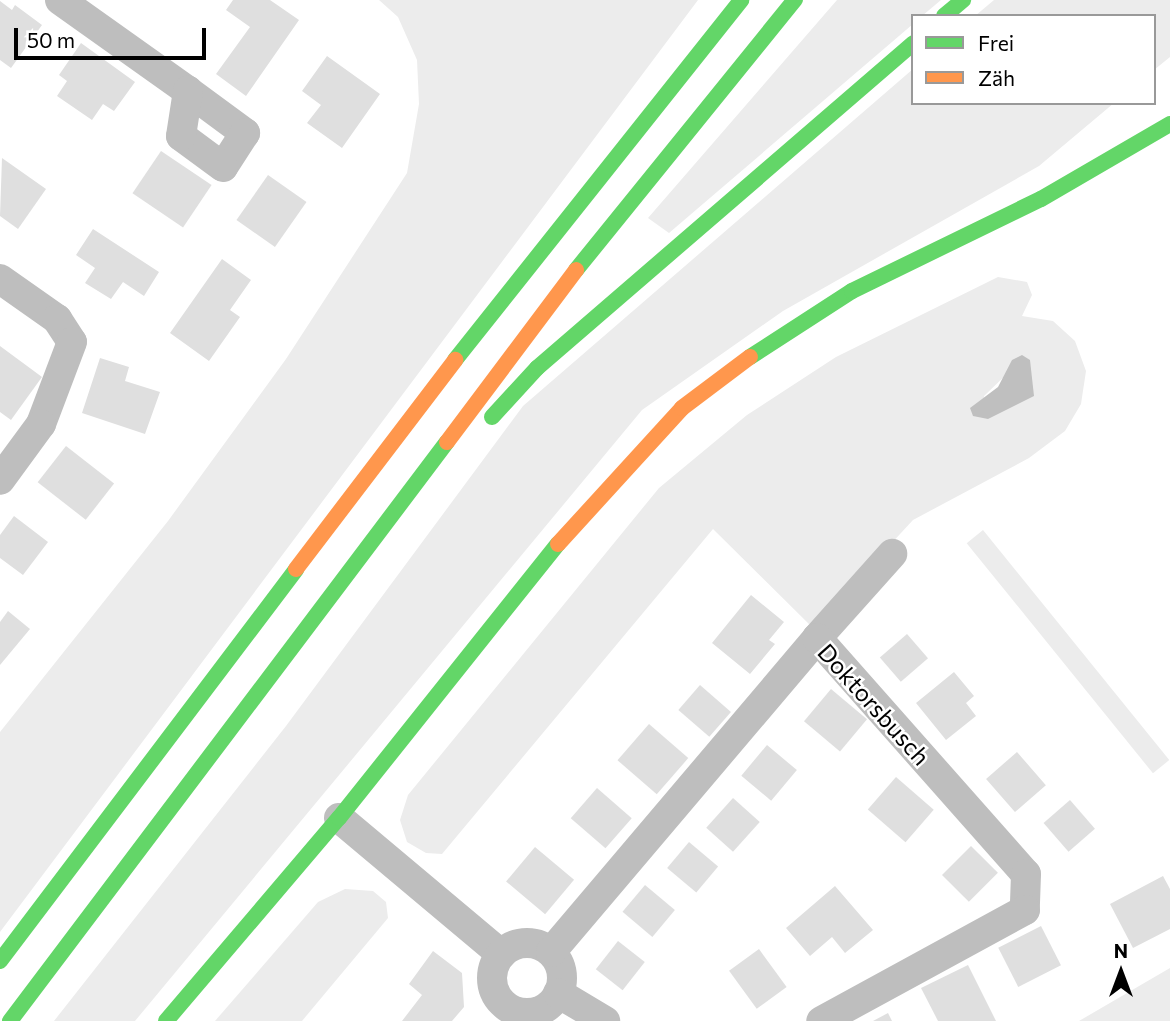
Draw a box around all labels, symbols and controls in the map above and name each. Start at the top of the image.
scale bar [18,14,210,58]
legend [911,14,1156,105]
text: 50 m [27,27,75,52]
text: Frei [978,30,1014,55]
text: Zäh [978,65,1015,90]
street label: Doktorsbusch [812,637,936,771]
north arrow [1086,937,1156,1007]
text: N [1114,939,1128,962]

